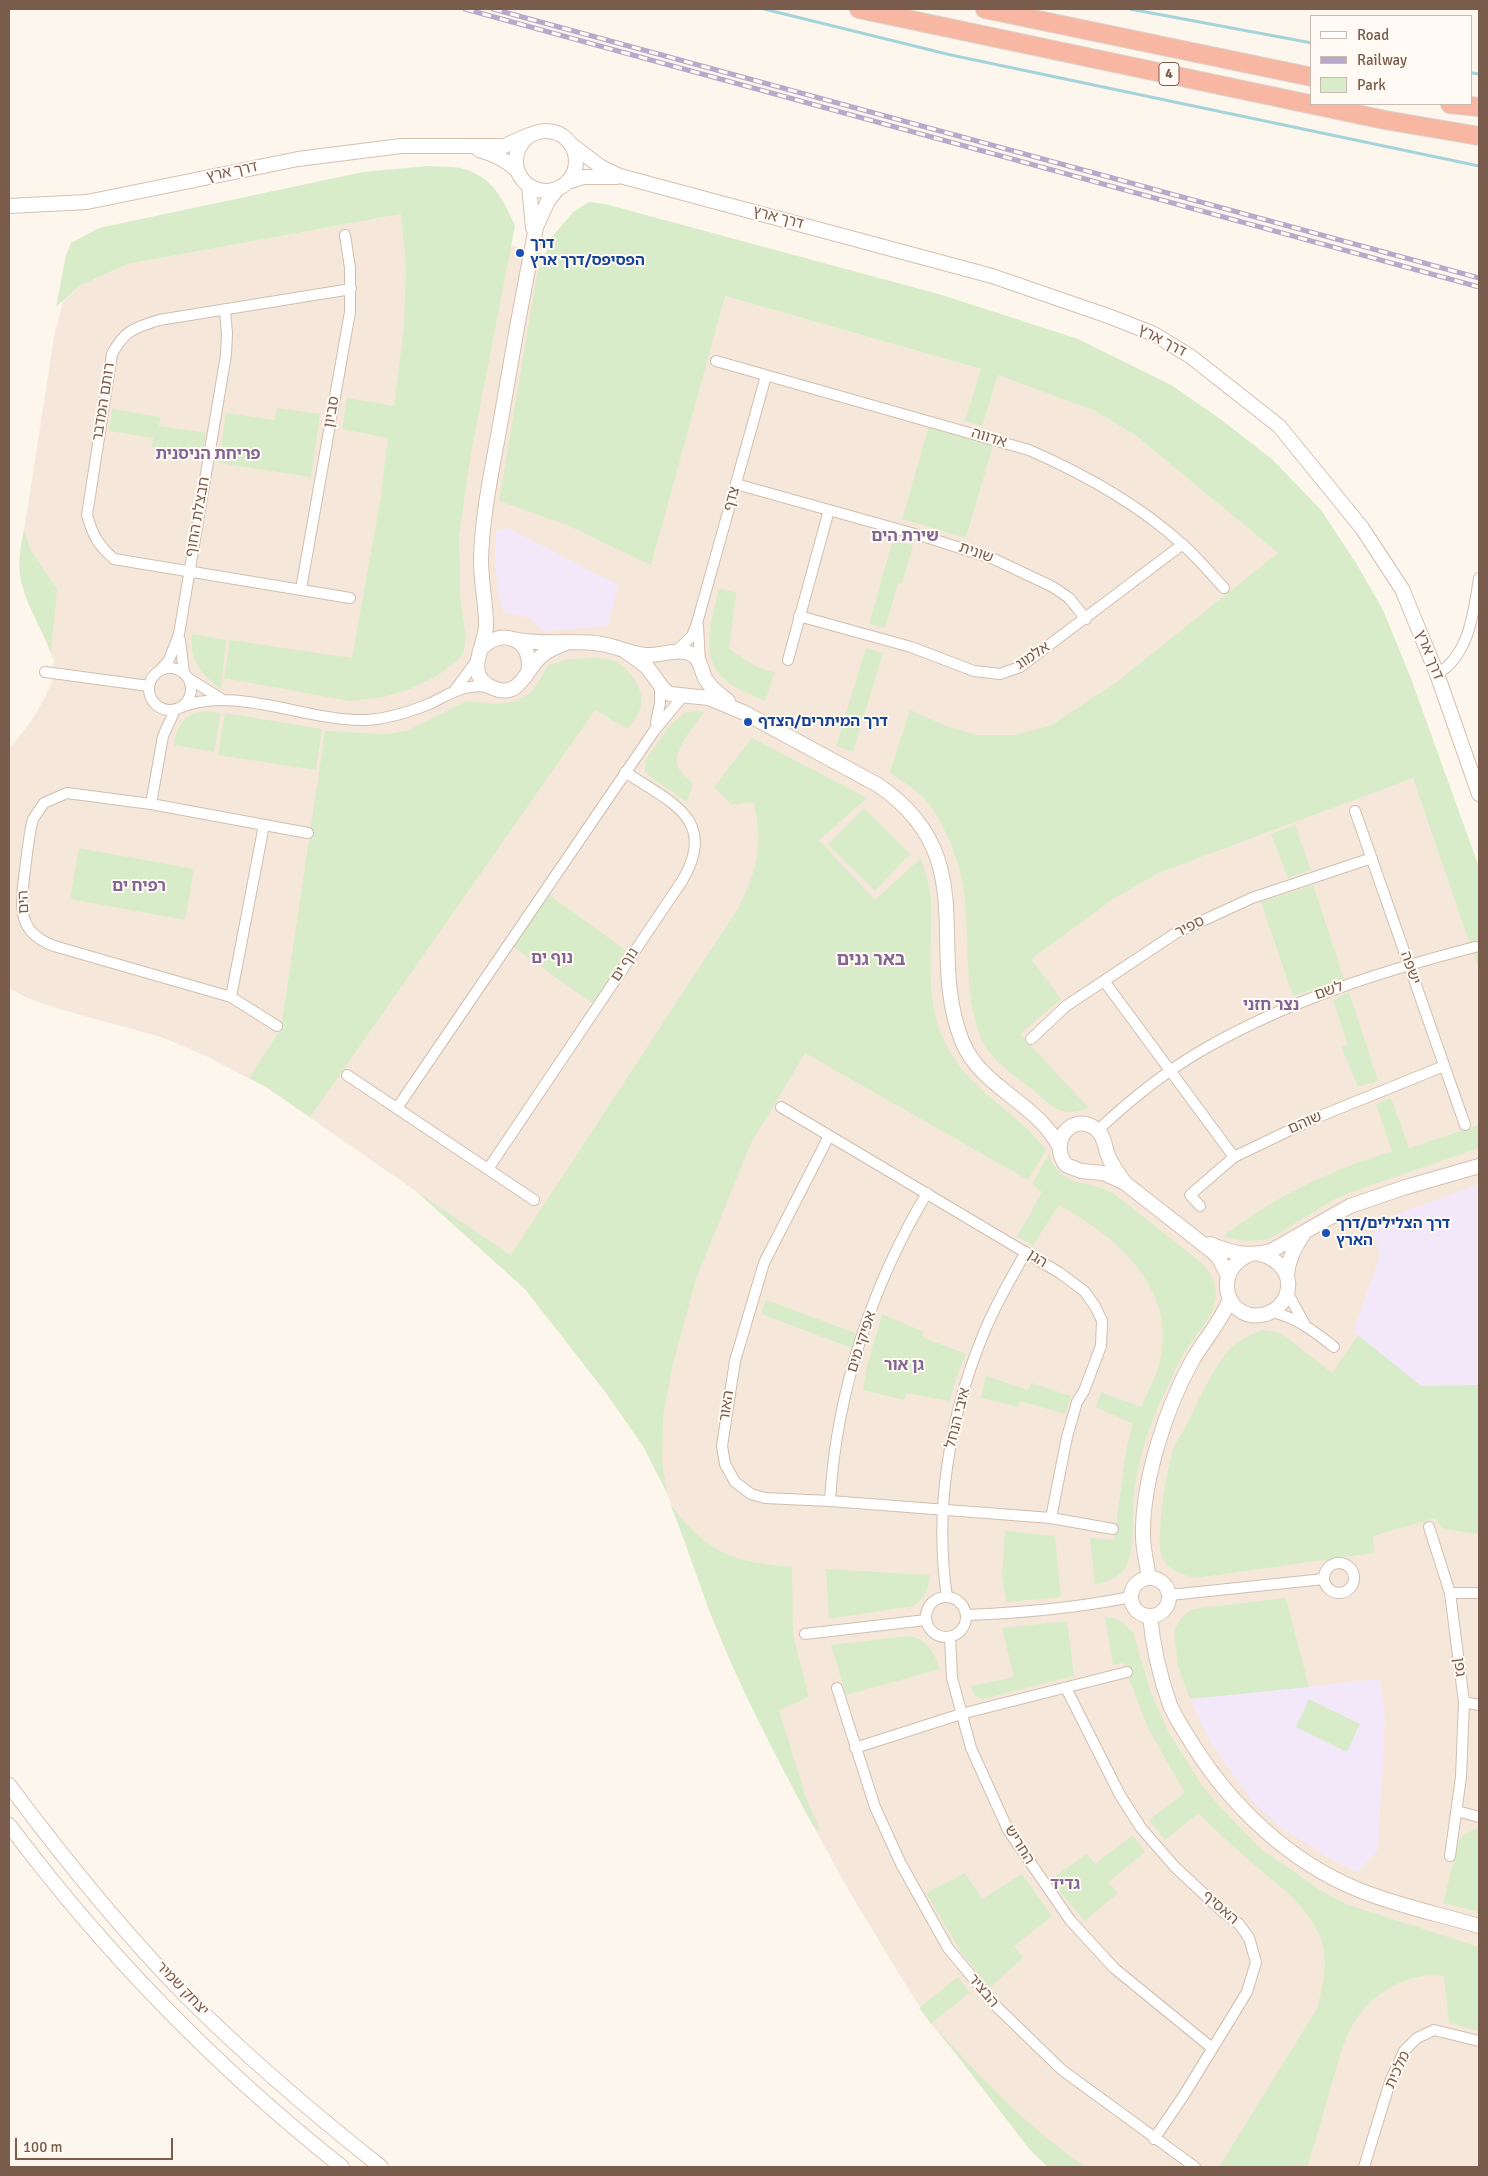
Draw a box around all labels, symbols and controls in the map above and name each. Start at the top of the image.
legend [1310,15,1473,105]
text: Road [1357,26,1389,44]
text: Railway [1357,51,1407,69]
road number: 4 [1159,62,1179,86]
text: Park [1357,76,1386,94]
street label: דרך ארץ [205,158,259,186]
street label: דרך ארץ [751,203,805,233]
place label: דרך הפסיפס/דרך ארץ [530,235,645,270]
marker: דרך הפסיפס/דרך ארץ [514,247,526,259]
street label: דרך ארץ [1135,321,1189,361]
street label: רותם המדבר [89,362,119,442]
street label: סביון [320,395,344,429]
street label: אדווה [969,424,1009,452]
district label: פריחת הניסנית [155,445,261,465]
street label: חבצלת החוף [182,475,214,559]
street label: צדף [720,485,744,513]
district label: שירת הים [871,527,939,547]
street label: שונית [956,539,996,567]
street label: דרך ארץ [1411,628,1447,682]
street label: אלמוג [1013,638,1053,674]
place label: דרך המיתרים/הצדף [758,713,888,731]
marker: דרך המיתרים/הצדף [742,716,754,728]
district label: רפיח ים [112,877,166,897]
street label: הים [15,890,33,914]
street label: ספיר [1172,912,1208,942]
street label: נוף ים [607,945,643,985]
district label: נוף ים [531,949,573,969]
district label: באר גנים [836,949,906,971]
street label: ישפה [1396,949,1424,987]
street label: לשם [1312,978,1346,1004]
district label: נצר חזני [1243,996,1299,1016]
street label: שוהם [1285,1108,1325,1138]
place label: דרך הצלילים/דרך הארץ [1336,1215,1450,1250]
marker: דרך הצלילים/דרך הארץ [1320,1227,1332,1239]
street label: הגן [1024,1246,1050,1272]
street label: אפיקי מים [844,1309,880,1375]
district label: גן אור [884,1356,924,1376]
street label: איבי הנחל [942,1386,974,1450]
street label: האור [716,1389,738,1423]
street label: גפן [1449,1656,1469,1678]
street label: החריש [1000,1822,1038,1868]
district label: גדיד [1050,1875,1080,1895]
street label: האסיף [1198,1887,1242,1929]
street label: יצחק שמיר [152,1958,212,2020]
street label: הבציר [964,1971,1002,2011]
street label: מלכית [1382,2048,1414,2092]
scale bar [18,2128,175,2160]
text: 100 m [23,2138,63,2156]

